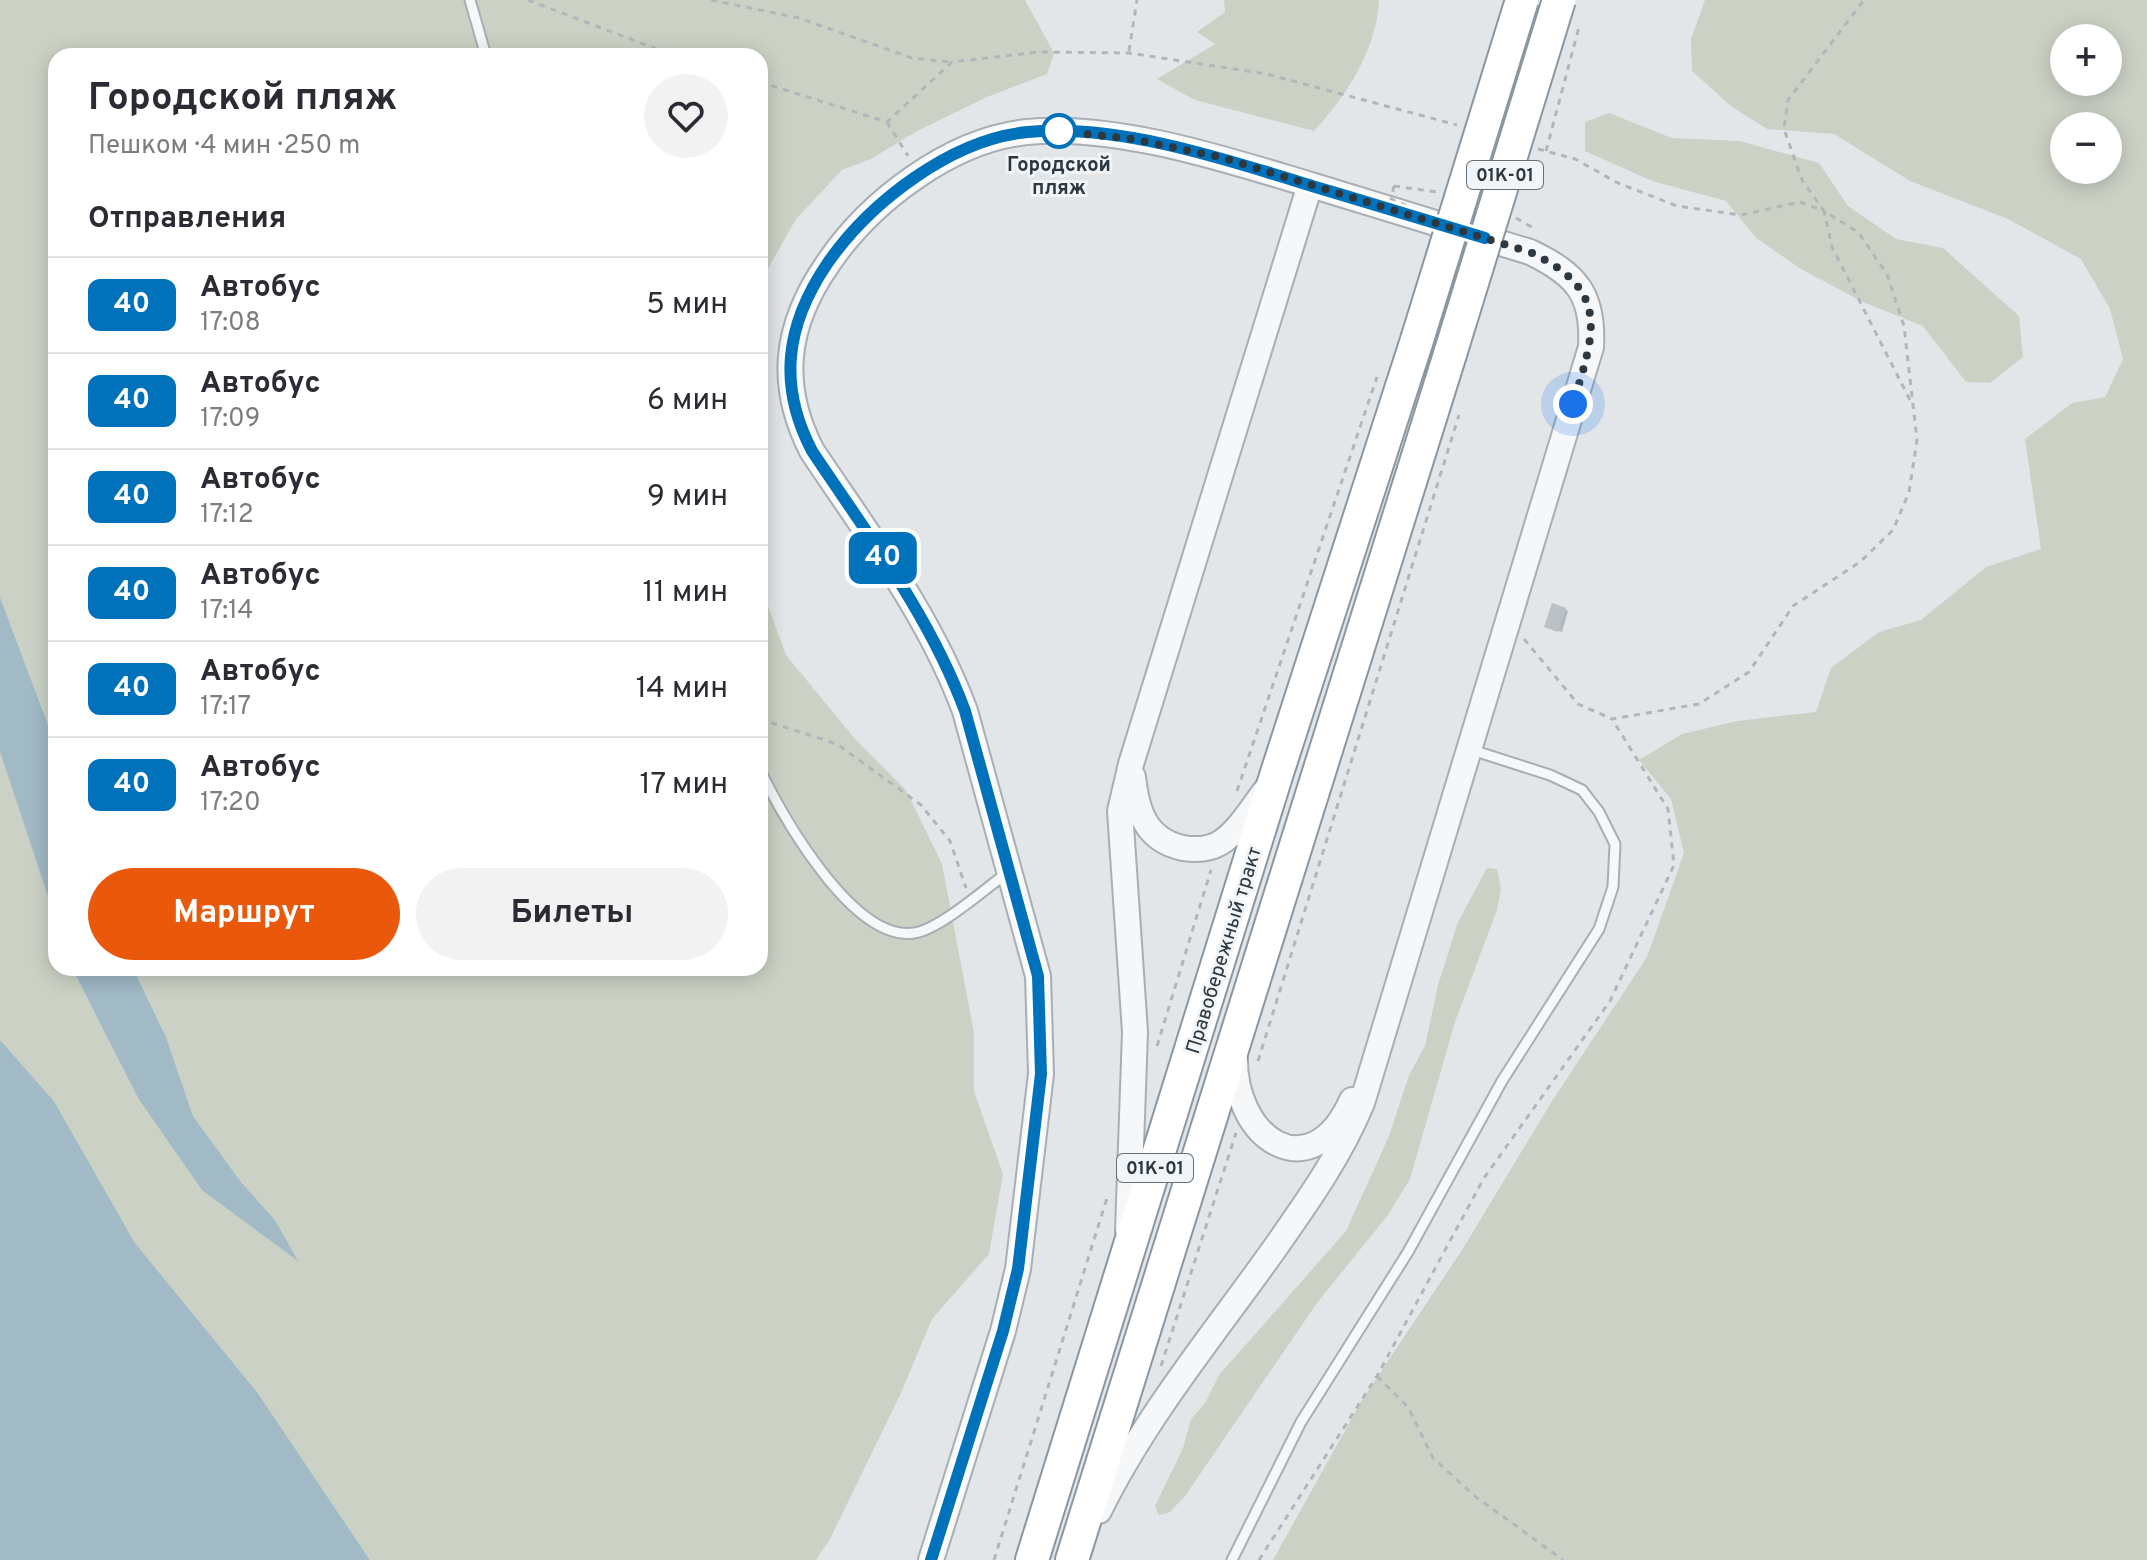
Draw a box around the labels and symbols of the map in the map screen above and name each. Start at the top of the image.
marker: Городской пляж [1042,114,1076,148]
place label: Городской пляж [1007,153,1111,202]
road number: 01К-01 [1467,161,1543,189]
your location [1553,384,1593,424]
line badge: 40 [847,532,919,584]
street label: Правобережный тракт [1181,844,1269,1057]
road number: 01К-01 [1117,1154,1193,1182]

